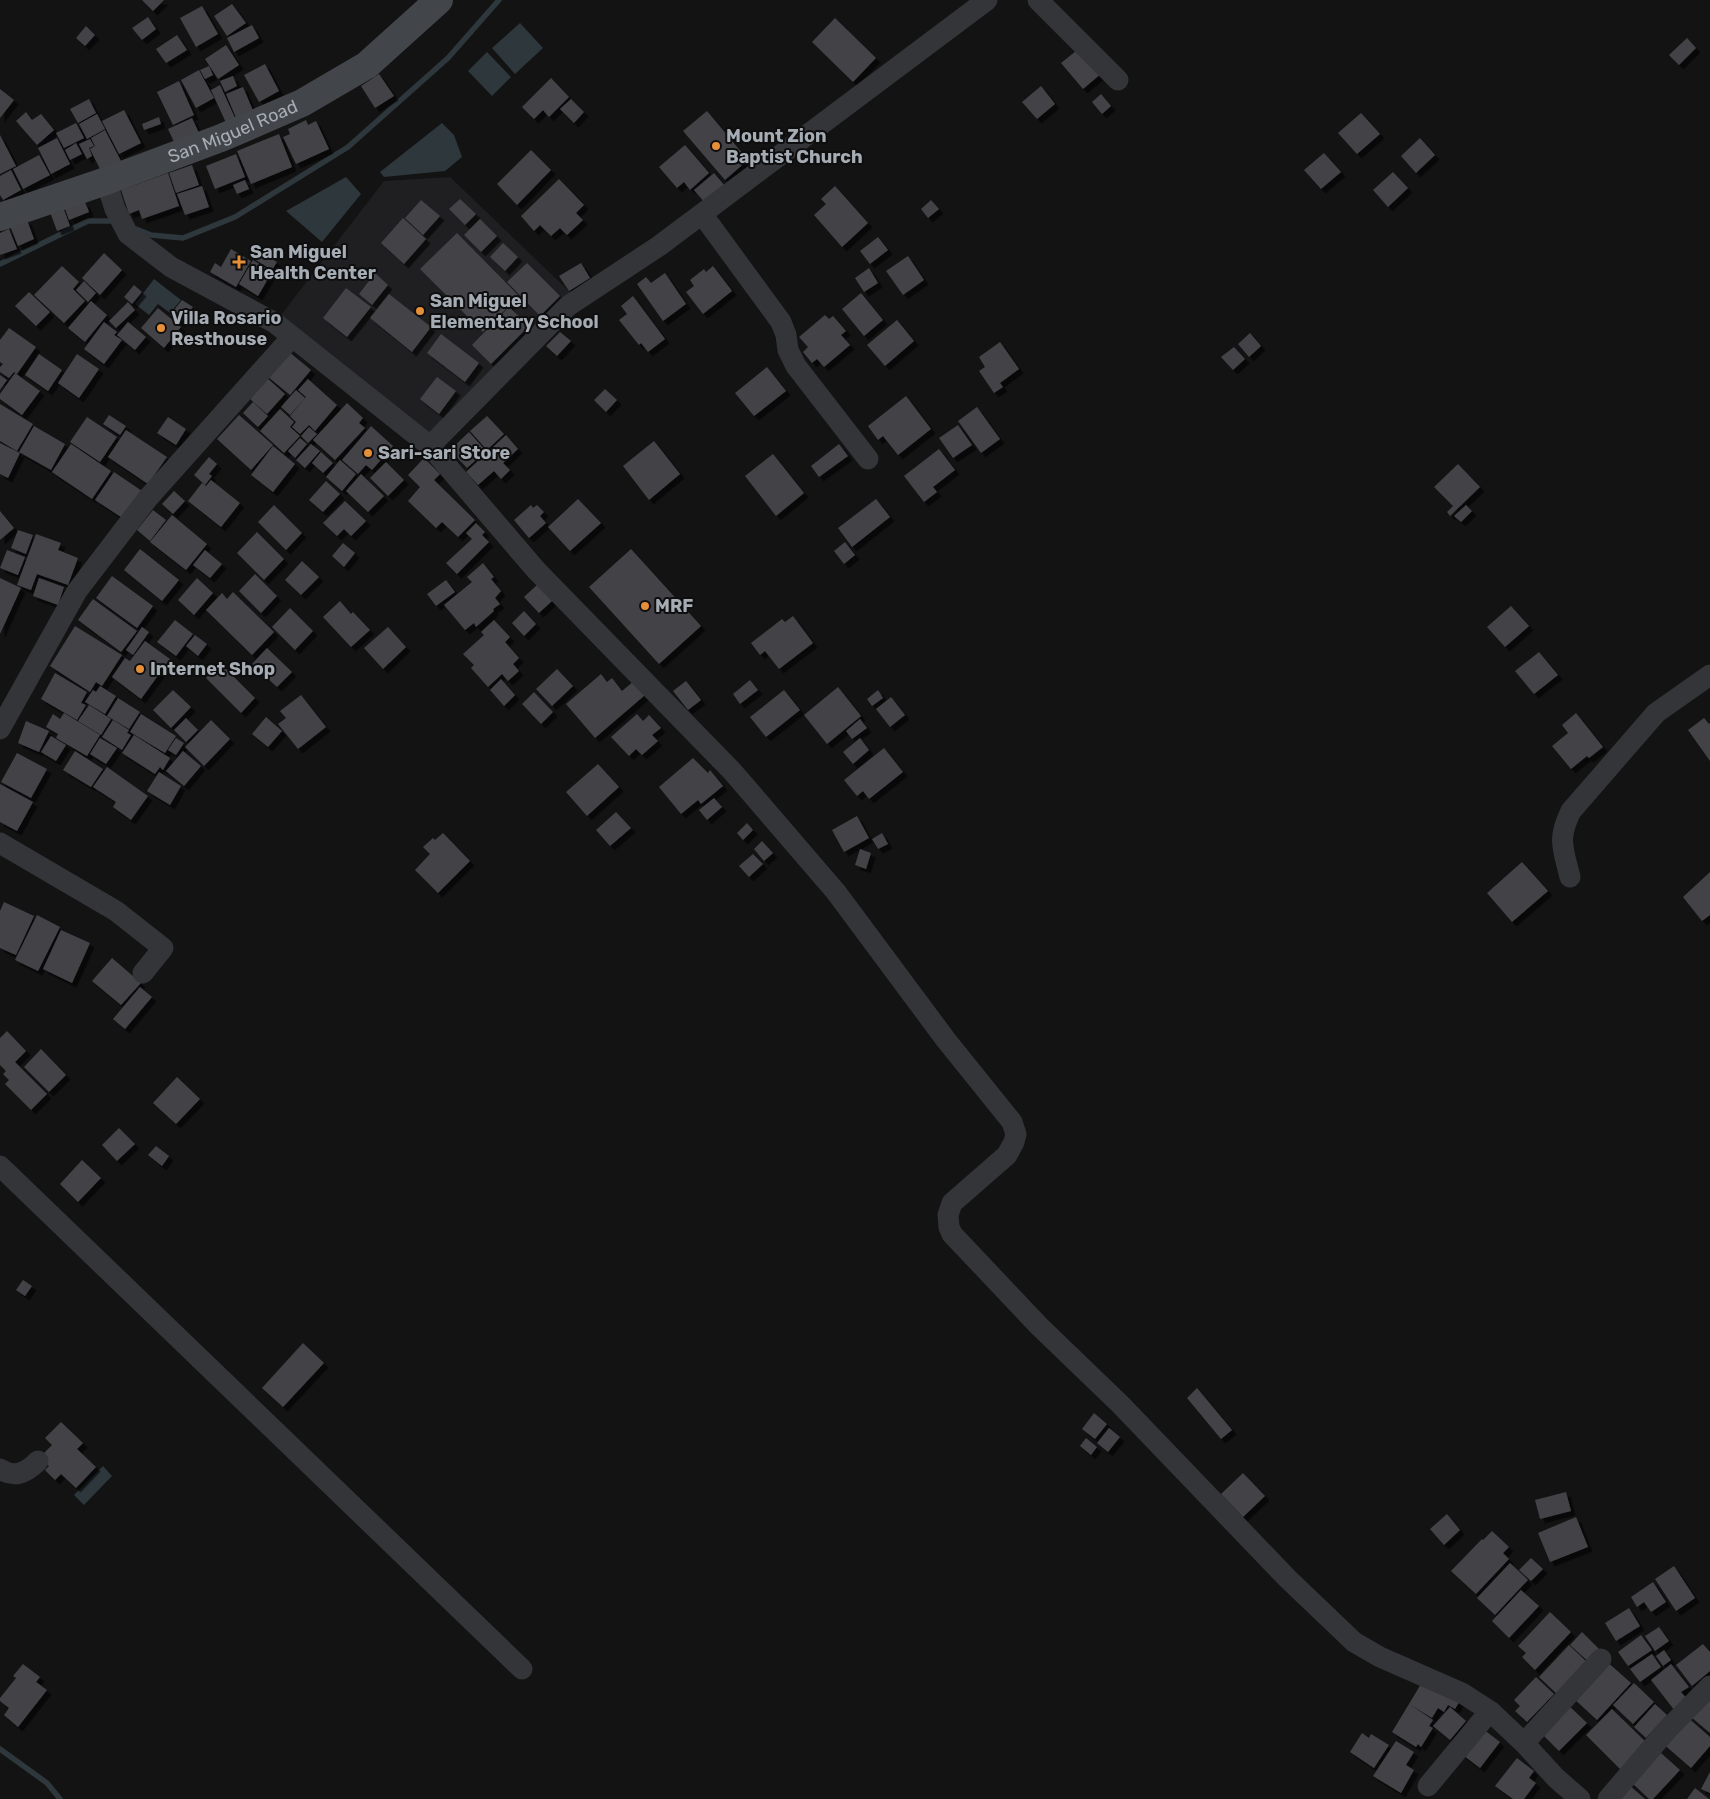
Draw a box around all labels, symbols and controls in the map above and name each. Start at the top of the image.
street label: San Miguel Road [165,95,301,168]
place label: Mount Zion Baptist Church [726,125,863,168]
marker: Mount Zion Baptist Church [710,140,722,152]
place label: San Miguel Health Center [250,241,376,284]
marker: San Miguel Health Center [232,255,246,269]
place label: San Miguel Elementary School [430,290,599,333]
marker: San Miguel Elementary School [414,305,426,317]
place label: Villa Rosario Resthouse [171,307,281,350]
marker: Villa Rosario Resthouse [155,322,167,334]
place label: Sari-sari Store [378,442,511,464]
marker: Sari-sari Store [362,447,374,459]
place label: MRF [655,595,693,617]
marker: MRF [639,600,651,612]
place label: Internet Shop [150,658,275,680]
marker: Internet Shop [134,663,146,675]

